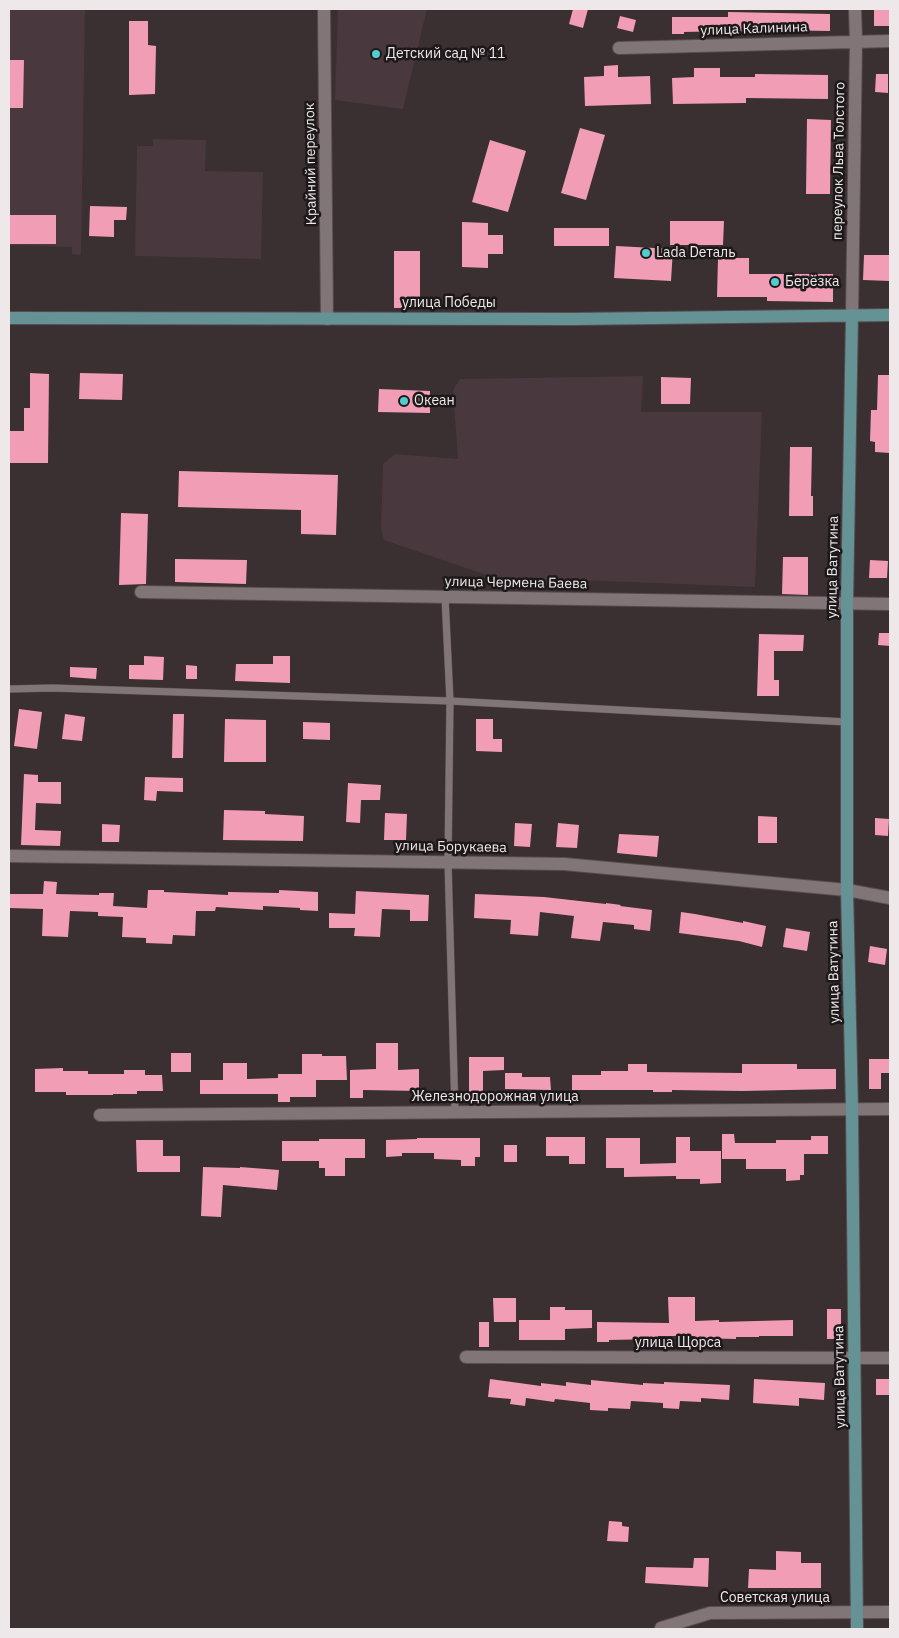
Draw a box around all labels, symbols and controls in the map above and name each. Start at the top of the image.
street label: улица Калинина [700,19,808,39]
place label: Детский сад № 11 [386,46,506,62]
marker: Детский сад № 11 [370,48,382,60]
street label: переулок Льва Толстого [829,82,849,240]
street label: Крайний переулок [302,102,320,226]
place label: Lada Dеталь [656,245,736,261]
marker: Lada Dеталь [640,247,652,259]
place label: Берёзка [785,274,839,290]
marker: Берёзка [769,276,781,288]
street label: улица Победы [402,295,496,311]
place label: Океан [414,393,455,409]
marker: Океан [398,395,410,407]
street label: улица Ватутина [824,515,842,619]
street label: улица Чермена Баева [445,573,587,593]
street label: улица Борукаева [395,838,507,856]
street label: улица Ватутина [825,920,843,1024]
street label: Железнодорожная улица [411,1089,579,1105]
street label: улица Ватутина [831,1325,849,1429]
street label: улица Щорса [635,1335,721,1351]
street label: Советская улица [720,1590,830,1606]

